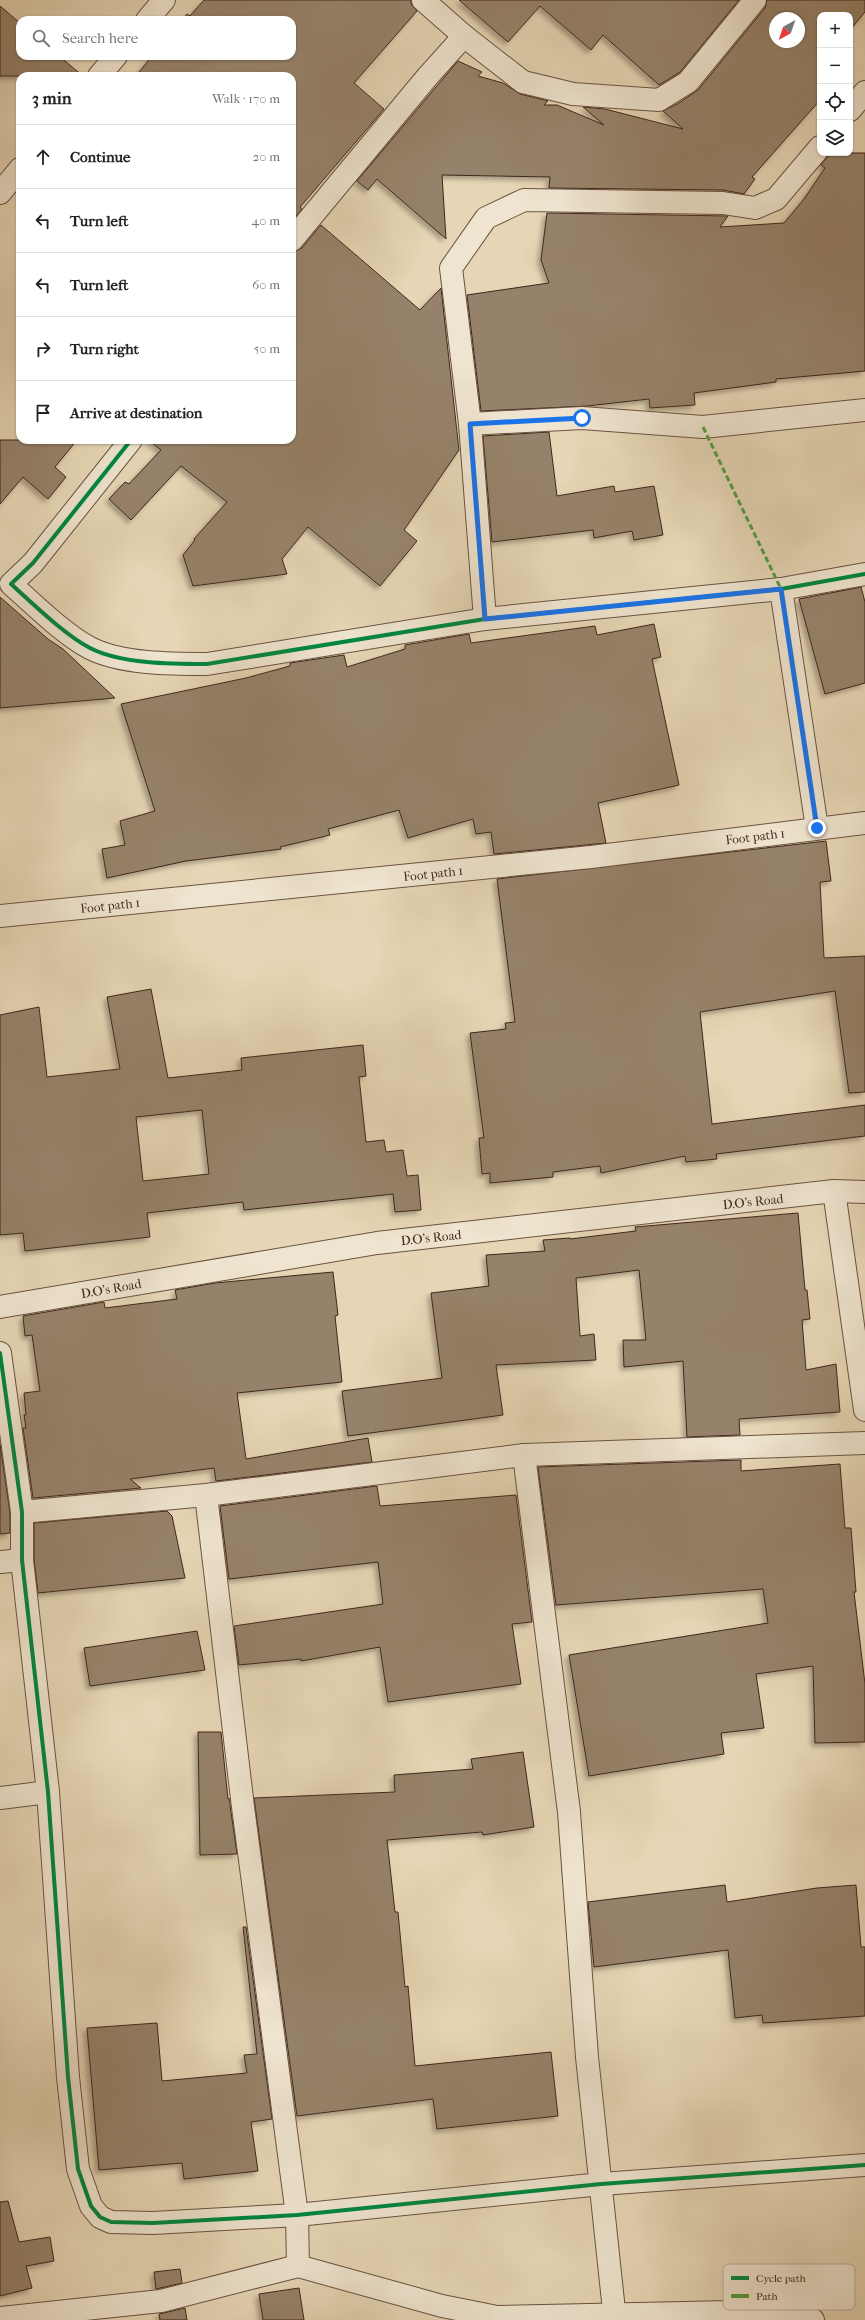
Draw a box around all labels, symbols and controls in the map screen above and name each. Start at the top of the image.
north arrow [769,12,805,48]
map controls [817,12,853,156]
button: + [817,12,853,48]
search box [16,16,296,60]
icon: search [30,27,52,49]
text: Search here [62,29,138,47]
button: − [817,48,853,84]
button: locate [817,84,853,120]
text: 3 min [32,88,72,108]
text: Walk · 170 m [212,91,280,106]
button: layers [817,120,853,156]
icon: ahead [32,146,54,168]
text: Continue [70,148,130,166]
text: 20 m [253,149,280,164]
icon: left [32,210,54,232]
text: Turn left [70,212,128,230]
text: 40 m [252,213,280,228]
icon: left [32,274,54,296]
text: Turn left [70,276,128,294]
text: 60 m [252,277,280,292]
icon: right [32,338,54,360]
text: Turn right [70,340,139,358]
text: 50 m [254,341,280,356]
icon: arrive [32,402,54,424]
text: Arrive at destination [70,404,202,422]
route start [573,409,591,427]
route end [808,819,826,837]
street label: Foot path 1 [724,825,786,848]
street label: Foot path 1 [402,863,464,884]
street label: Foot path 1 [79,895,141,916]
street label: D.O's Road [722,1191,785,1212]
street label: D.O's Road [400,1227,463,1248]
street label: D.O's Road [80,1276,143,1301]
legend [723,2264,855,2310]
text: Cycle path [756,2272,807,2285]
text: Path [756,2290,779,2303]

